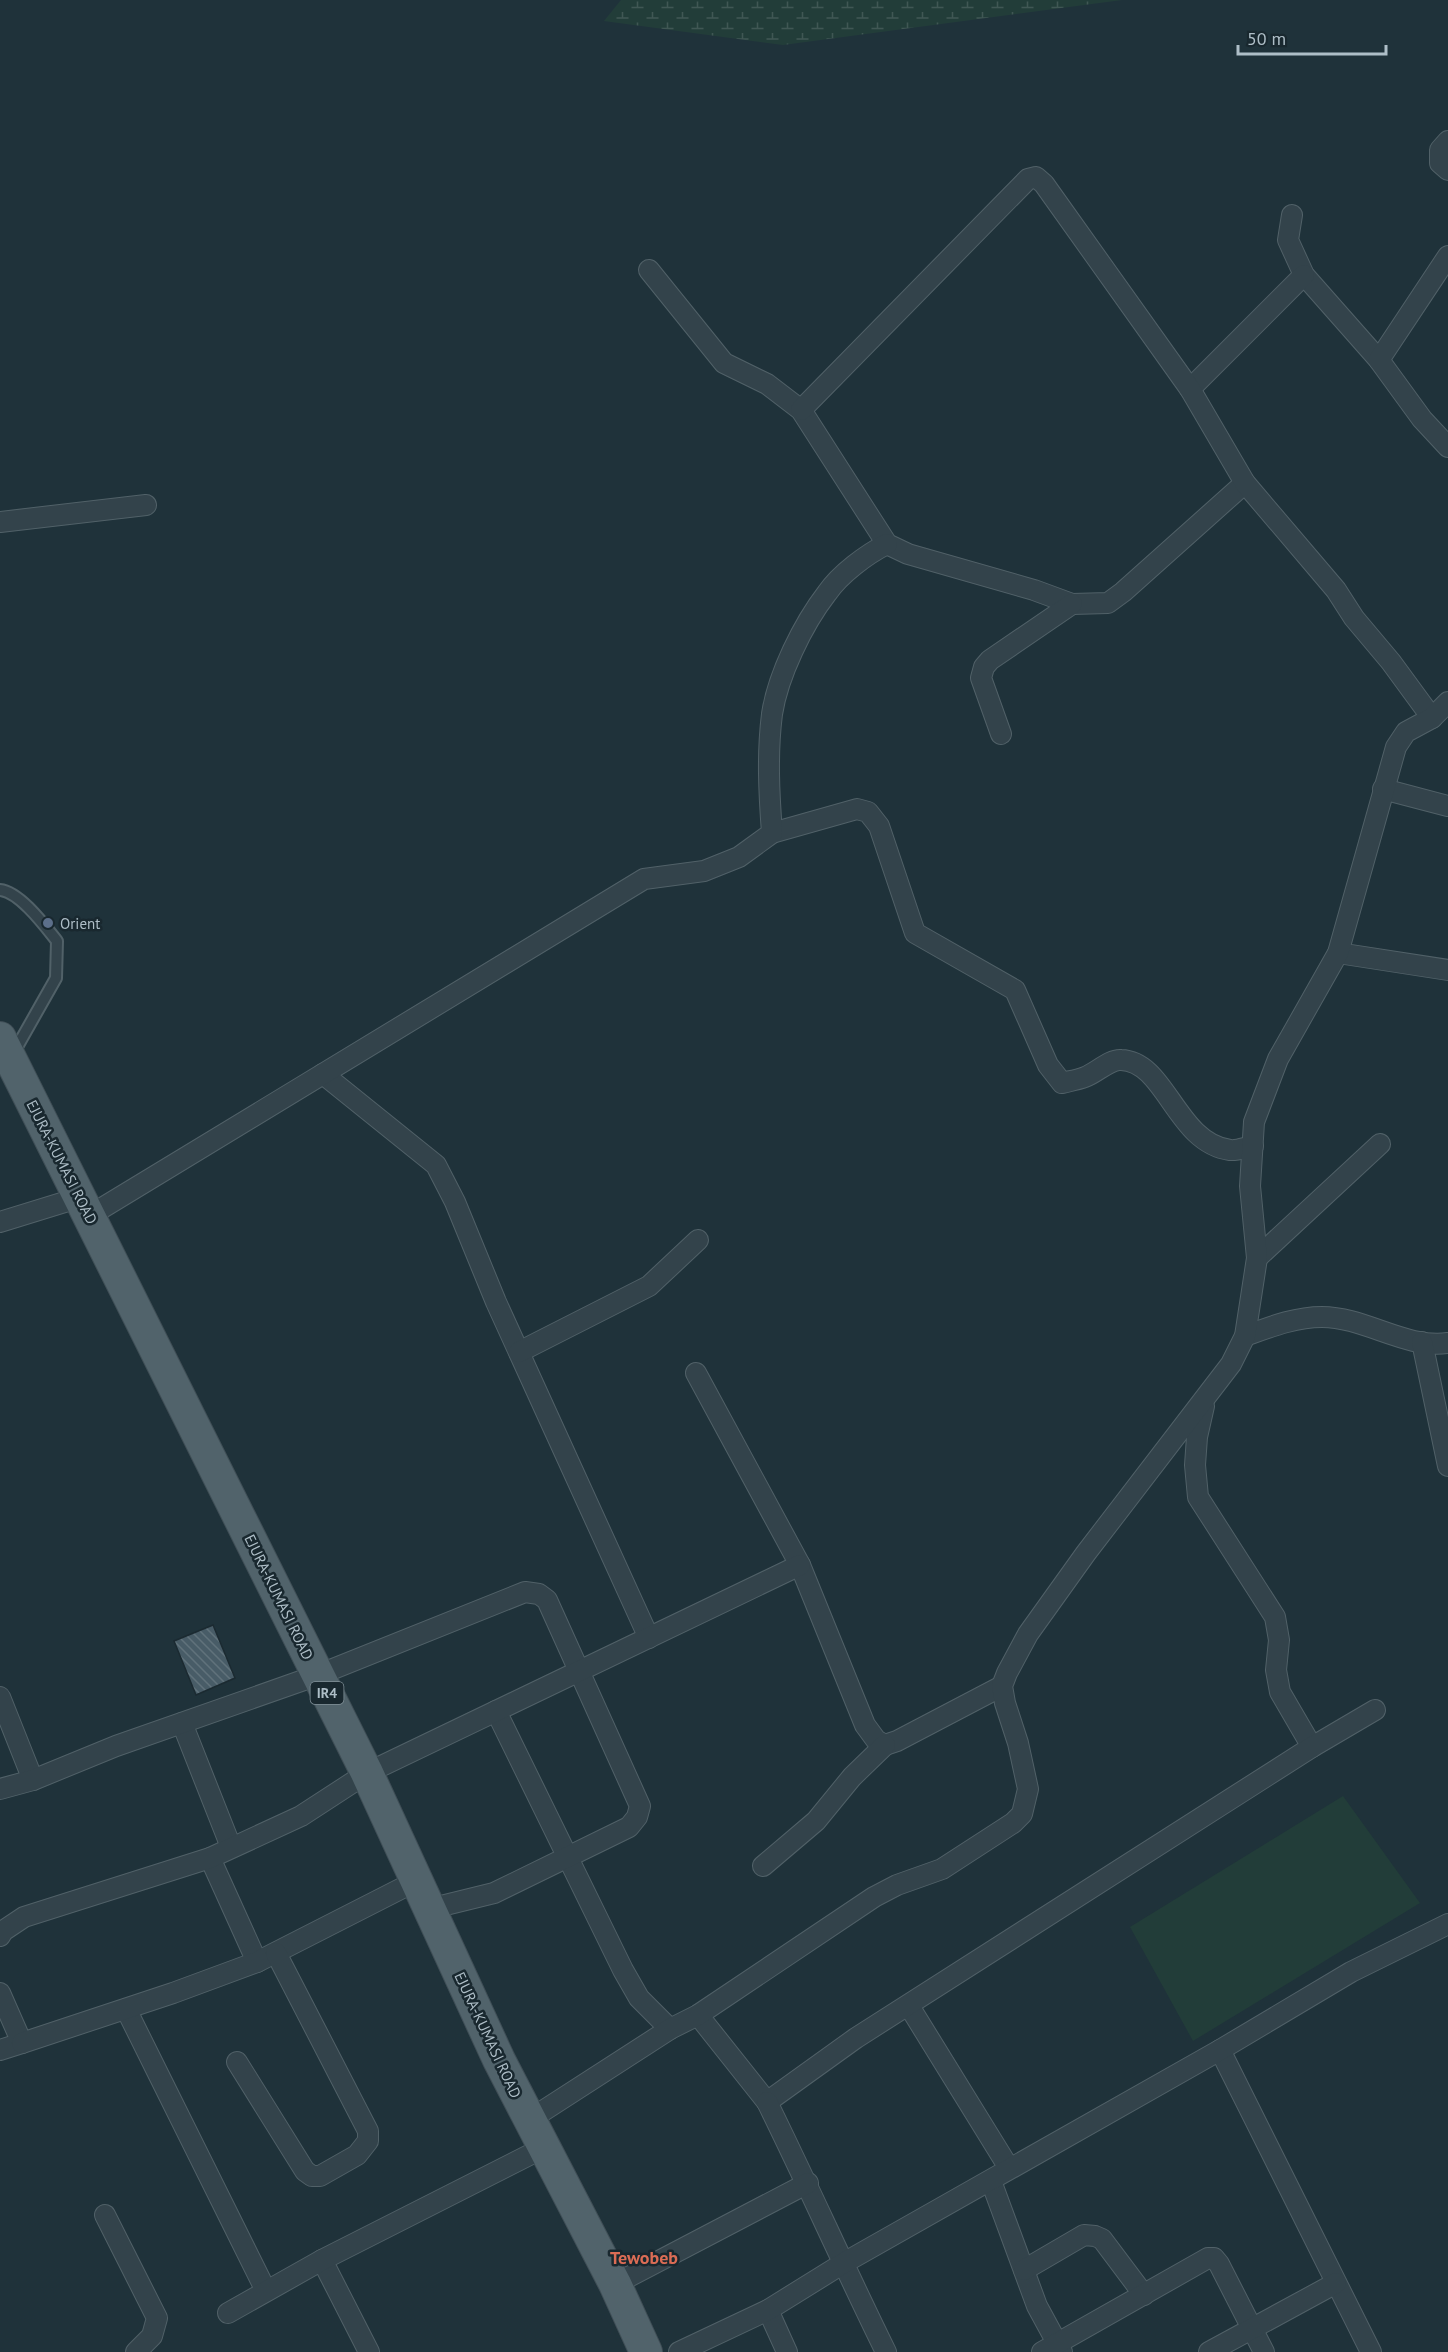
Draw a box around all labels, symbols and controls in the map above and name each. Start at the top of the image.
scale bar [1238,18,1386,56]
text: 50 m [1247,27,1286,50]
place label: Orient [60,914,100,933]
marker: Orient [41,916,55,930]
street label: EJURA-KUMASI ROAD [22,1097,102,1227]
street label: EJURA-KUMASI ROAD [240,1531,318,1663]
road number: IR4 [310,1682,344,1704]
street label: EJURA-KUMASI ROAD [450,1969,526,2101]
district label: Tewobeb [610,2246,678,2269]

